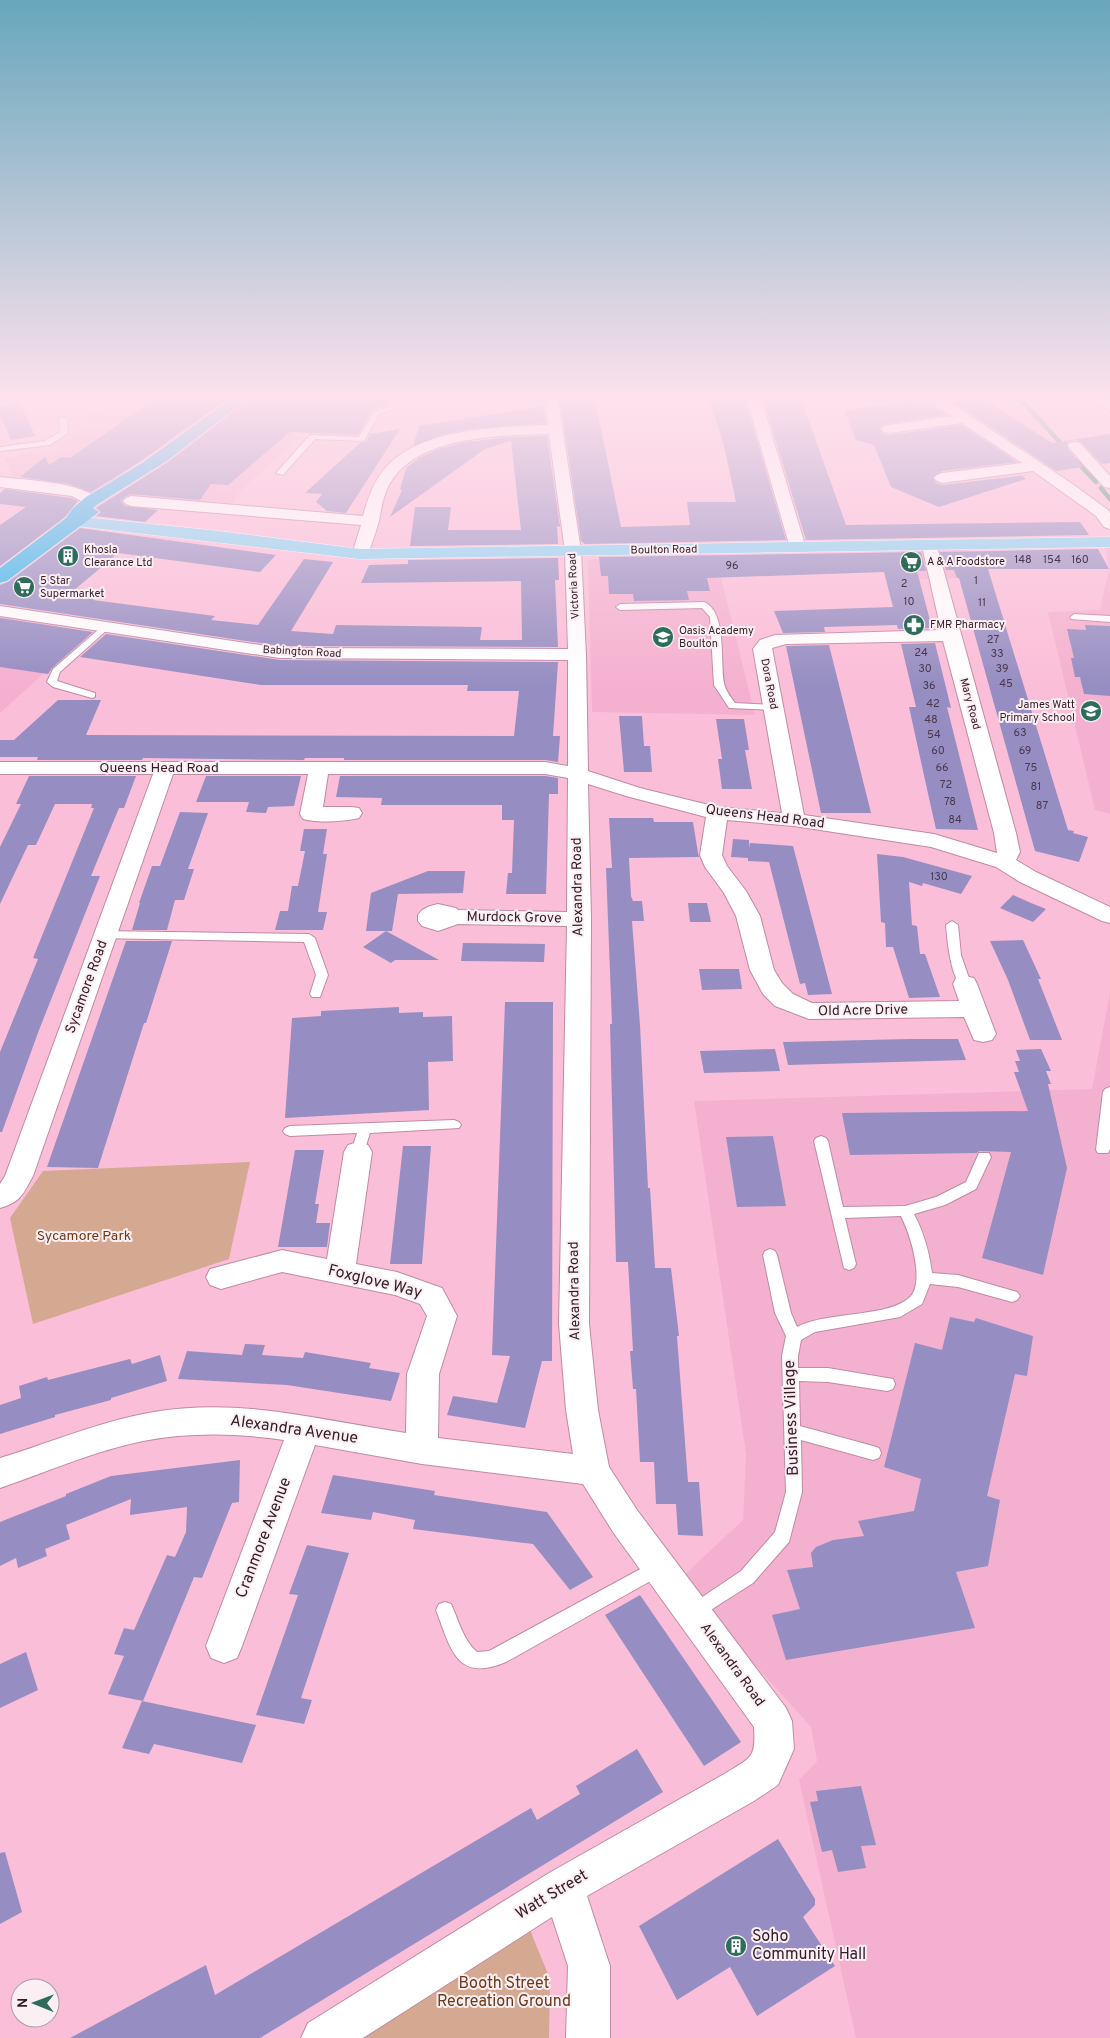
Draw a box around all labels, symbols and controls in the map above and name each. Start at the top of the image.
street label: Boulton Road [630,542,698,558]
place label: Khosla Clearance Ltd [84,543,153,570]
building icon: Khosla Clearance Ltd [56,544,80,568]
supermarket icon: A & A Foodstore [899,550,923,574]
street label: Victoria Road [565,553,583,619]
house number: 148 [1014,553,1032,567]
house number: 154 [1043,553,1061,567]
house number: 160 [1071,553,1089,567]
place label: A & A Foodstore [927,555,1005,569]
house number: 96 [725,559,739,573]
place label: 5 Star Supermarket [40,574,105,601]
house number: 1 [974,574,978,588]
supermarket icon: 5 Star Supermarket [12,575,36,599]
house number: 2 [901,577,907,591]
house number: 10 [903,595,915,609]
house number: 11 [978,596,986,610]
pharmacy icon: FMR Pharmacy [902,613,926,637]
place label: FMR Pharmacy [930,618,1005,632]
place label: Oasis Academy Boulton [679,624,754,651]
school or university icon: Oasis Academy Boulton [651,625,675,649]
house number: 27 [987,633,999,647]
street label: Babington Road [262,643,342,661]
house number: 24 [914,646,928,660]
house number: 33 [990,647,1004,661]
street label: Dora Road [757,657,781,711]
house number: 30 [918,662,932,676]
house number: 39 [996,662,1008,676]
street label: Mary Road [956,677,984,731]
house number: 45 [999,677,1013,691]
house number: 36 [922,679,936,693]
house number: 42 [926,697,940,711]
place label: James Watt Primary School [999,698,1075,725]
school or university icon: James Watt Primary School [1079,699,1103,723]
house number: 48 [924,713,938,727]
house number: 63 [1013,726,1027,740]
house number: 54 [927,728,941,742]
house number: 60 [931,744,945,758]
house number: 69 [1019,744,1031,758]
street label: Queens Head Road [99,760,219,777]
house number: 66 [935,761,949,775]
house number: 75 [1025,761,1037,775]
house number: 72 [940,778,952,792]
house number: 81 [1031,780,1041,794]
house number: 78 [944,795,956,809]
house number: 87 [1036,799,1048,813]
street label: Queens Head Road [705,801,825,833]
house number: 84 [948,813,962,827]
street label: Alexandra Road [569,837,587,937]
house number: 130 [930,870,948,884]
street label: Murdock Grove [466,909,562,927]
street label: Sycamore Road [62,938,112,1036]
street label: Old Acre Drive [818,1002,908,1020]
park label: Sycamore Park [37,1228,131,1245]
street label: Alexandra Road [566,1241,584,1341]
street label: Foxglove Way [326,1261,424,1303]
street label: Business Village [780,1360,804,1476]
street label: Alexandra Avenue [229,1411,359,1449]
street label: Cranmore Avenue [232,1475,296,1601]
street label: Alexandra Road [696,1620,768,1710]
street label: Watt Street [512,1866,592,1924]
place label: Soho Community Hall [752,1927,866,1965]
building icon: Soho Community Hall [724,1934,748,1958]
park label: Booth Street Recreation Ground [437,1974,571,2012]
north arrow [10,1978,60,2028]
text: N [15,1998,32,2008]

